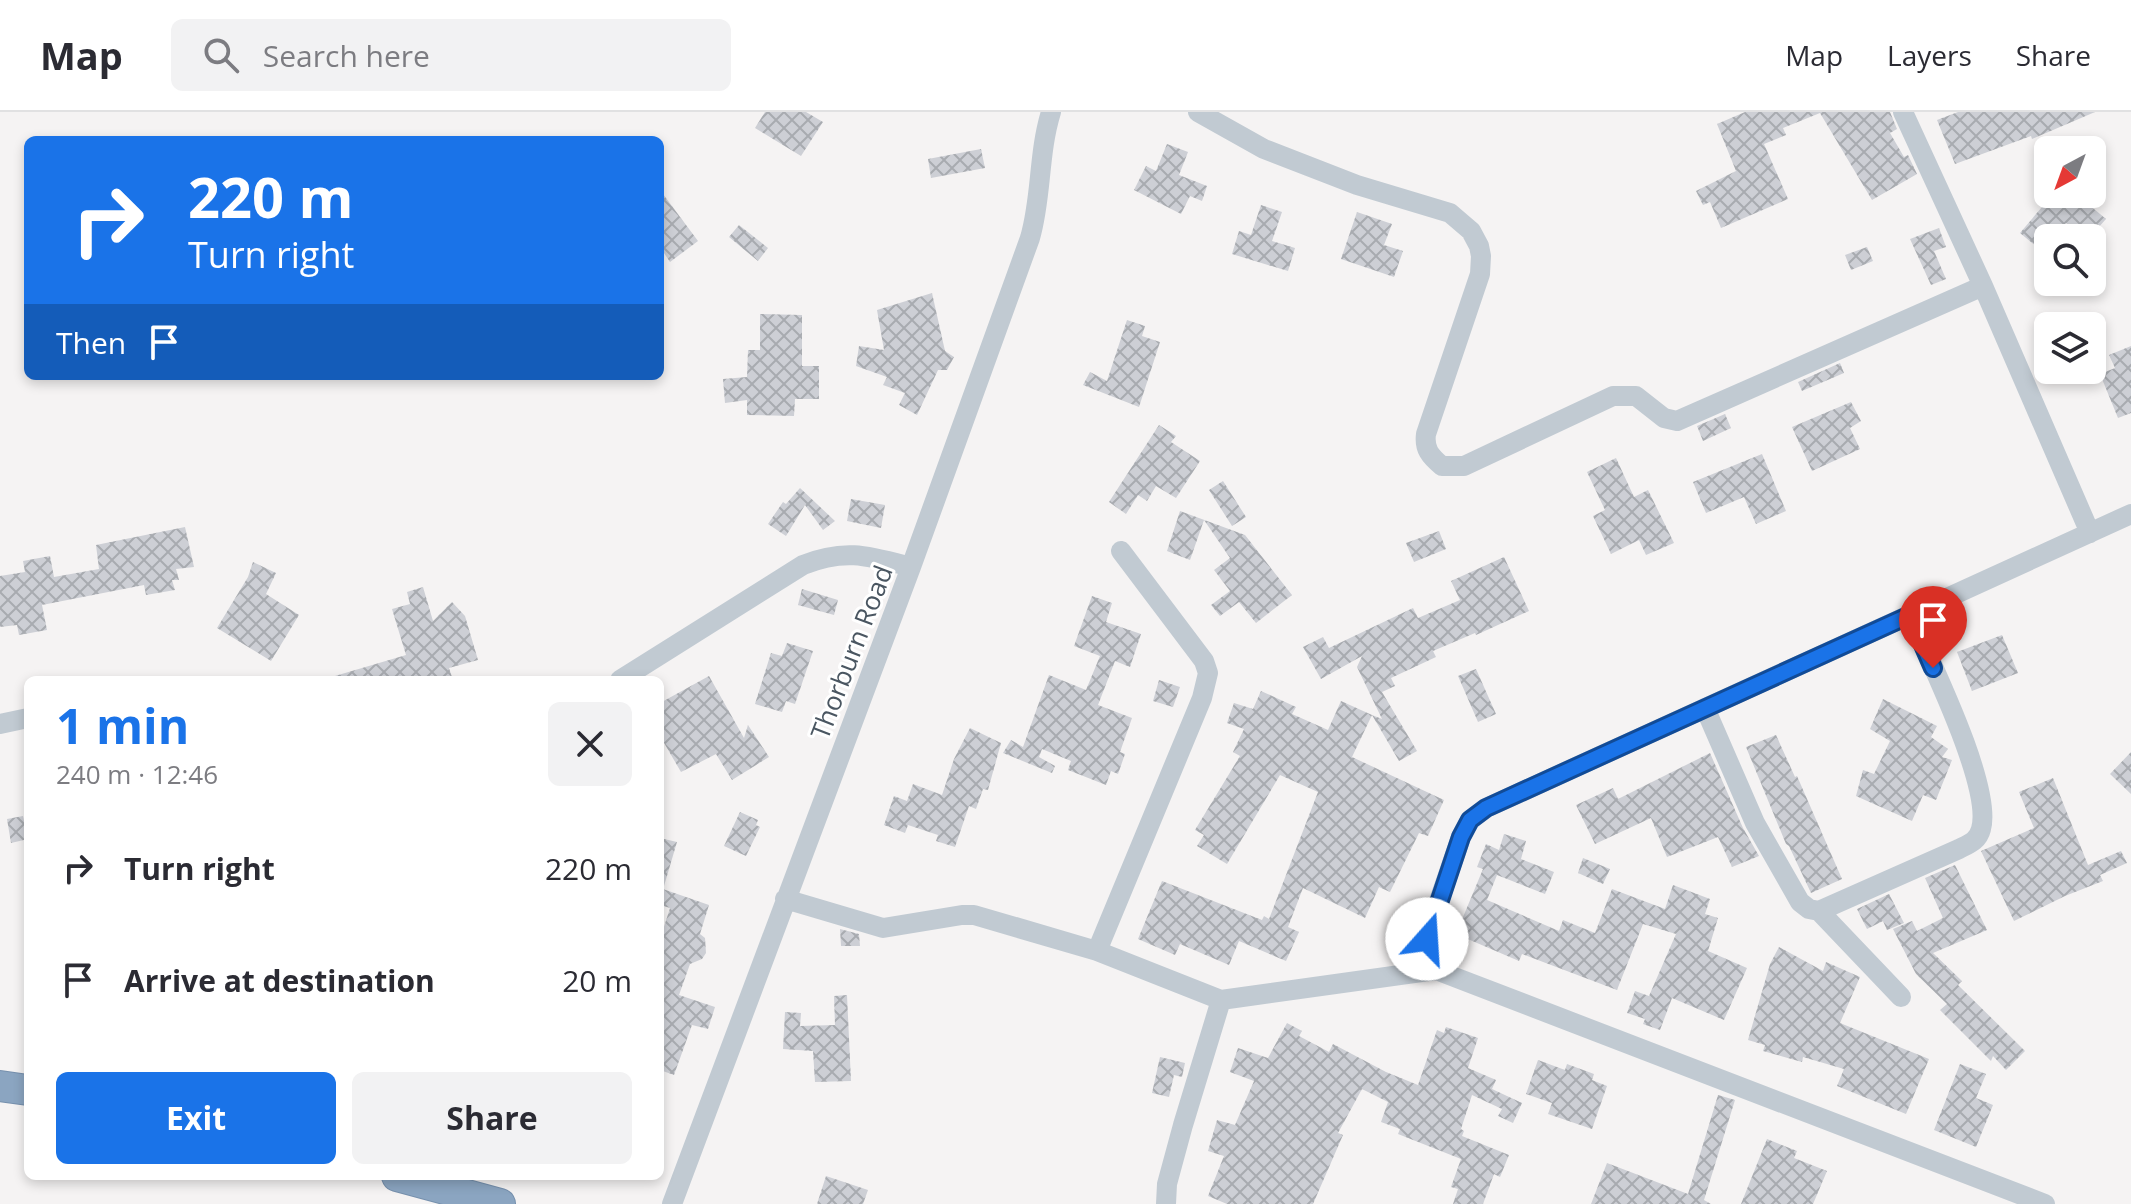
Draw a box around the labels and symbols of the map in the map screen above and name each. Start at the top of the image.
north arrow [2034,136,2106,208]
street label: Thorburn Road [801,560,901,744]
pin [1899,586,1967,668]
position arrow [1385,897,1469,981]

